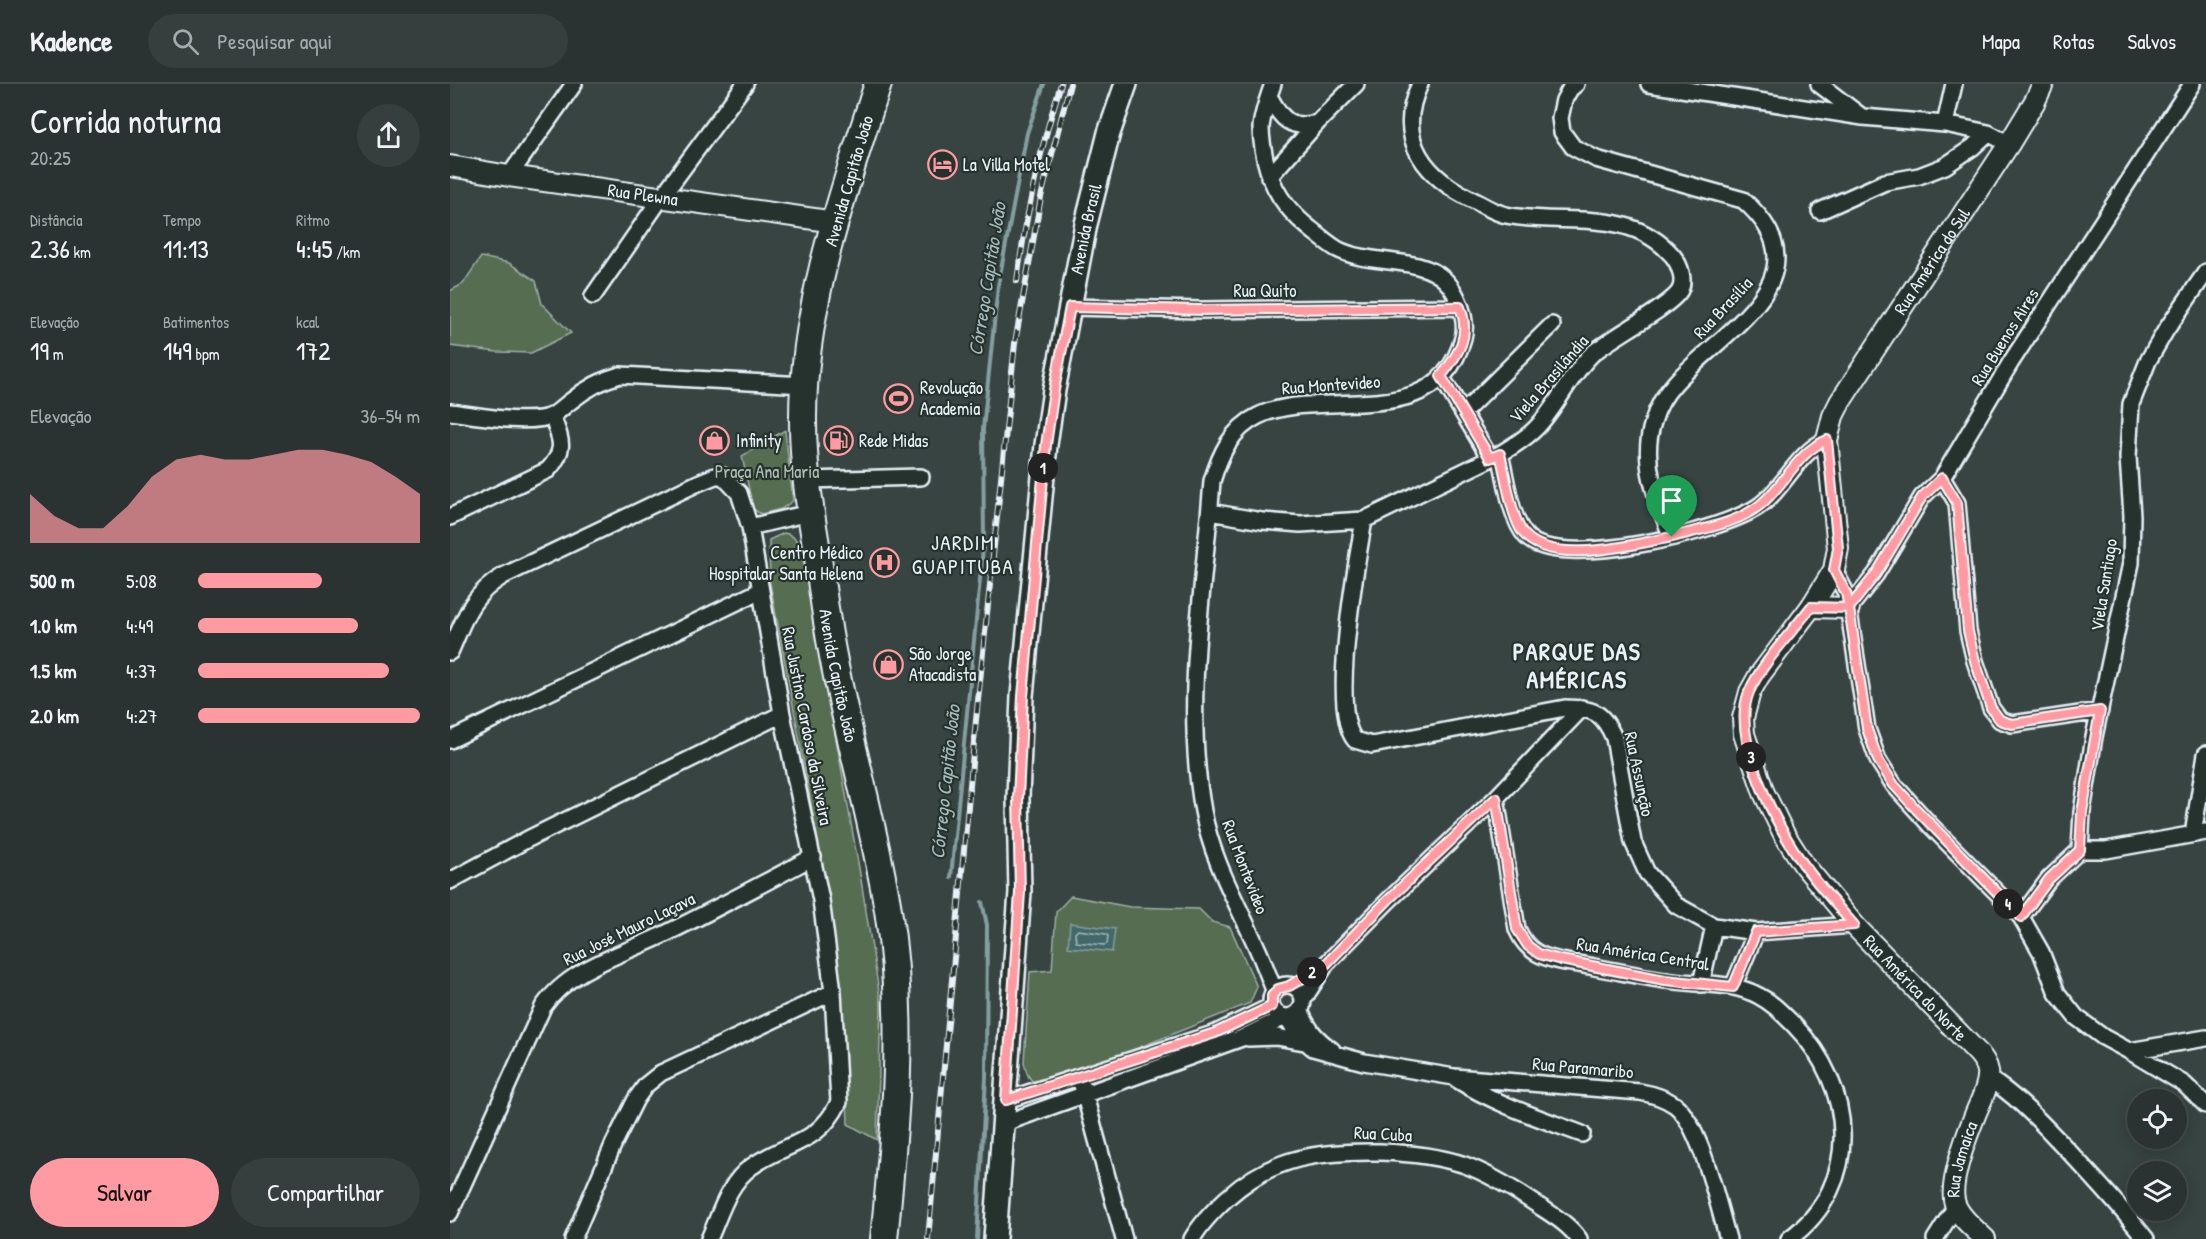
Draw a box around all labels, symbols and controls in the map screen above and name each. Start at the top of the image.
search box [148,14,568,68]
text: Kadence [30,22,112,60]
icon: search [169,25,202,58]
text: Pesquisar aqui [217,26,332,56]
text: Mapa [1982,27,2020,56]
text: Rotas [2053,27,2095,56]
text: Salvos [2128,27,2176,56]
text: Corrida noturna [30,99,221,143]
button: share [357,104,420,167]
street label: Avenida Capitão João [818,113,879,249]
text: 20:25 [30,144,71,171]
hotel icon: La Villa Motel [926,149,958,181]
place label: La Villa Motel [963,152,1050,177]
street label: Rua Plewna [606,177,680,212]
street label: Avenida Brasil [1064,180,1108,276]
water label: Córrego Capitão João [961,199,1013,358]
street label: Rua América do Sul [1888,203,1976,319]
text: Distância [30,209,82,231]
text: Tempo [163,209,201,231]
text: Ritmo [296,209,330,231]
text: 2.36 [30,231,70,266]
text: 11:13 [163,231,209,266]
text: 4:45 [296,231,333,266]
text: km [70,241,91,263]
text: /km [333,241,361,263]
street label: Rua Brasília [1687,271,1758,344]
street label: Rua Quito [1233,278,1297,303]
street label: Rua Buenos Aires [1965,283,2044,390]
text: Elevação [30,311,79,333]
text: Batimentos [163,311,229,333]
text: kcal [296,311,319,333]
street label: Viela Brasilândia [1503,329,1594,428]
text: 19 [30,333,49,368]
text: 149 [163,333,192,368]
text: 172 [296,333,330,368]
text: m [49,343,64,365]
text: bpm [192,343,220,365]
street label: Rua Montevideo [1281,369,1381,400]
place label: Revolução Academia [920,375,983,421]
sports icon: Revolução Academia [883,382,915,414]
text: Elevação [30,402,92,429]
text: 36–54 m [361,402,420,429]
shop icon: Infinity [699,425,731,457]
fuel station icon: Rede Midas [822,425,854,457]
place label: Infinity [736,428,782,453]
place label: Rede Midas [859,428,928,453]
pin: 1 [1028,453,1058,483]
text: 1 [1040,457,1046,479]
park label: Praça Ana Maria [715,459,819,484]
pin [1646,475,1697,537]
icon: arrive [1655,484,1688,517]
district label: JARDIM GUAPITUBA [912,528,1014,581]
street label: Viela Santiago [2084,537,2123,633]
place label: Centro Médico Hospitalar Santa Helena [709,540,863,586]
hospital icon: Centro Médico Hospitalar Santa Helena [868,547,900,579]
text: 500 m [30,567,75,594]
text: 5:08 [126,567,157,594]
street label: Avenida Capitão João [813,607,864,744]
text: 1.0 km [30,612,77,639]
text: 4:49 [126,612,153,639]
street label: Rua Justino Cardoso da Silveira [776,625,839,827]
district label: PARQUE DAS AMÉRICAS [1513,635,1641,695]
place label: São Jorge Atacadista [909,641,976,687]
shop icon: São Jorge Atacadista [872,648,904,680]
text: 1.5 km [30,657,77,684]
text: 4:37 [126,657,157,684]
text: 2.0 km [30,702,79,729]
text: 4:27 [126,702,157,729]
water label: Córrego Capitão João [923,702,967,860]
street label: Rua Assunção [1618,729,1661,818]
pin: 3 [1736,742,1766,772]
text: 3 [1747,746,1755,768]
street label: Rua Montevideo [1216,816,1275,917]
street label: Rua José Mauro Laçava [559,886,699,971]
pin: 4 [1993,889,2023,919]
text: 4 [2005,893,2011,915]
street label: Rua América do Norte [1858,929,1973,1046]
street label: Rua América Central [1575,931,1711,976]
pin: 2 [1297,957,1327,987]
text: 2 [1308,961,1316,983]
street label: Rua Paramaribo [1532,1051,1635,1084]
map controls [2127,1089,2187,1221]
button: locate [2127,1089,2187,1149]
street label: Rua Jamaica [1940,1118,1983,1198]
street label: Rua Cuba [1353,1119,1413,1148]
button: Salvar [30,1158,219,1227]
button: Compartilhar [231,1158,420,1227]
button: layers [2127,1161,2187,1221]

